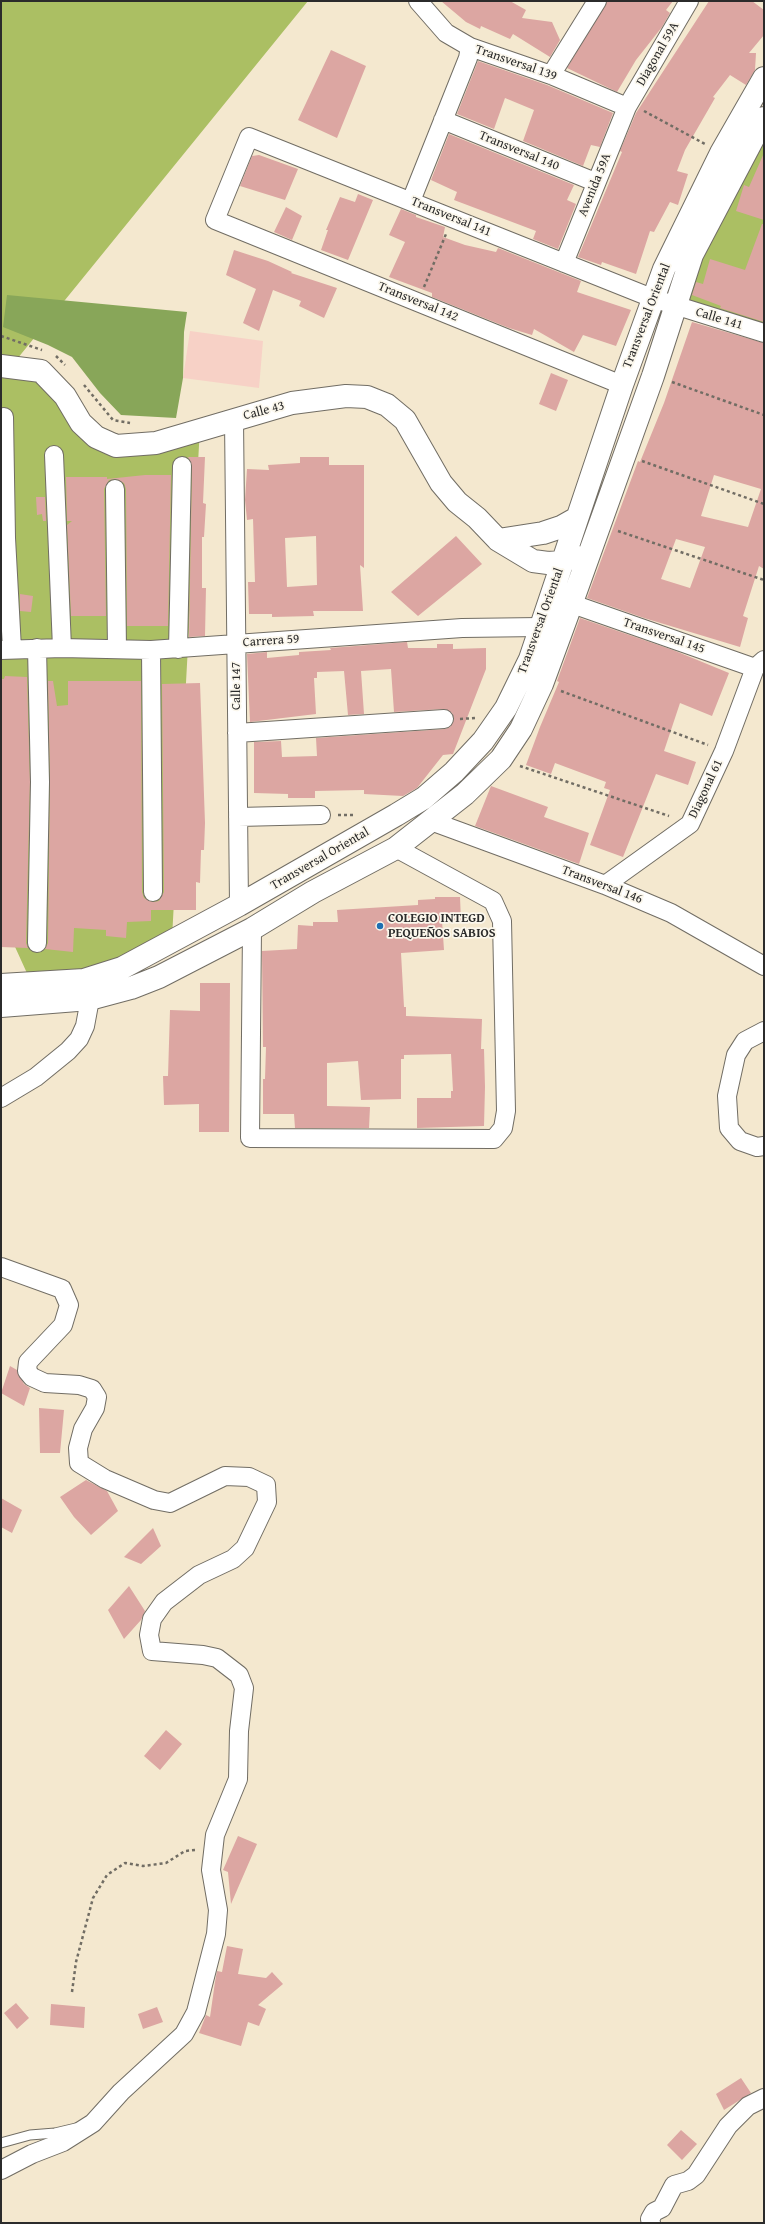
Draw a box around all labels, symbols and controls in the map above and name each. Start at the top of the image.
street label: Diagonal 59A [633,19,683,89]
street label: Transversal 139 [473,42,559,84]
street label: Transversal 140 [477,128,561,174]
street label: Avenida 59A [575,151,615,219]
street label: Transversal 141 [409,194,493,240]
street label: Transversal Oriental [620,261,674,371]
street label: Transversal 142 [376,279,460,325]
street label: Calle 141 [694,304,744,334]
street label: Calle 43 [242,398,286,424]
street label: Transversal Oriental [515,566,567,676]
street label: Transversal 145 [621,615,707,657]
street label: Carrera 59 [242,631,300,651]
street label: Calle 147 [229,662,245,710]
street label: Diagonal 61 [686,757,726,821]
street label: Transversal Oriental [268,824,372,894]
street label: Transversal 146 [559,862,645,908]
place label: COLEGIO INTEGD PEQUEÑOS SABIOS [388,911,496,942]
marker: COLEGIO INTEGD PEQUEÑOS SABIOS [375,921,385,931]

